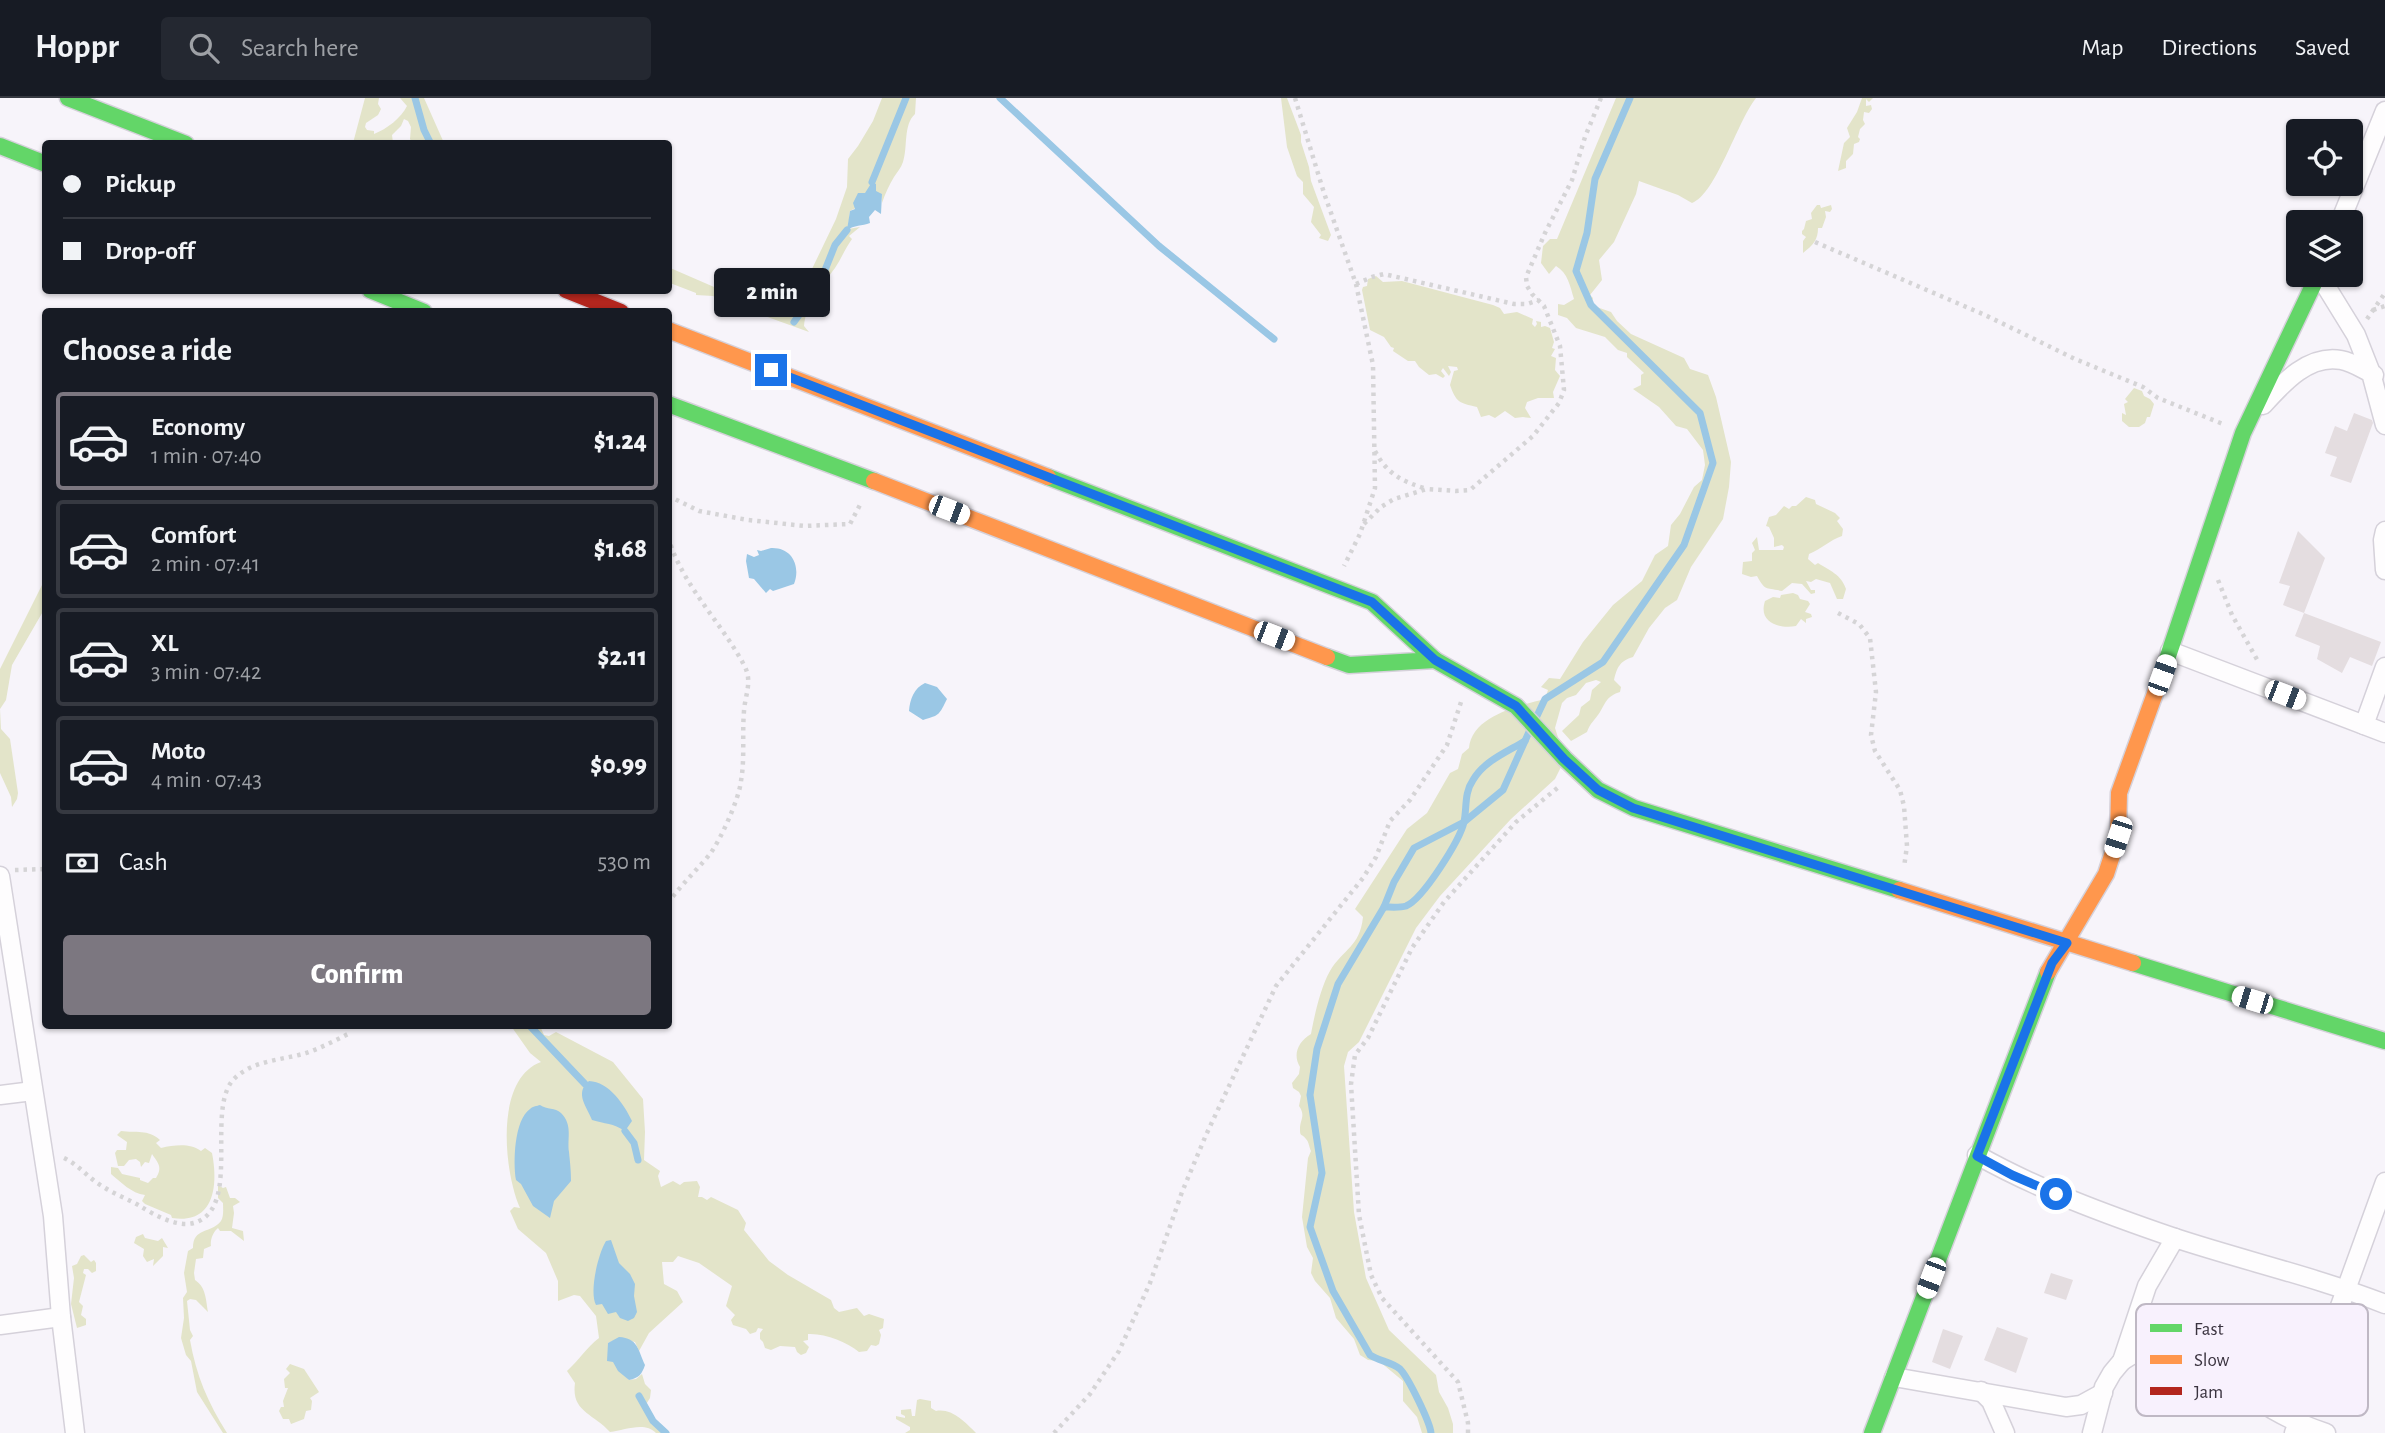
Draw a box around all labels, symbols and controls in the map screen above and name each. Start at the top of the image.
search box [161,17,651,80]
icon: search [185,29,223,67]
text: Hoppr [35,31,119,64]
text: Search here [241,35,359,61]
text: Map [2081,36,2123,60]
text: Directions [2161,36,2257,60]
text: Saved [2295,36,2350,60]
map controls [2286,119,2363,287]
button: locate [2286,119,2363,196]
text: Pickup [105,171,176,197]
button: layers [2286,210,2363,287]
text: Drop-off [105,238,194,264]
callout: 2 min [713,268,829,317]
text: 2 min [746,281,798,304]
text: Choose a ride [63,334,232,366]
route end [755,354,787,386]
icon: car [67,410,130,473]
text: Economy [151,414,245,440]
text: $1.24 [594,428,647,454]
text: 1 min · 07:40 [151,445,262,468]
car [926,493,973,527]
icon: car [67,518,130,581]
text: Comfort [151,522,236,548]
text: $1.68 [594,536,647,562]
text: 2 min · 07:41 [151,553,260,576]
car [1251,619,1298,653]
icon: car [67,626,130,689]
text: XL [151,630,178,656]
text: $2.11 [598,644,647,670]
car [2145,652,2180,698]
text: 3 min · 07:42 [151,661,262,684]
car [2262,678,2309,712]
icon: car [67,734,130,797]
text: Moto [151,738,206,764]
text: $0.99 [590,752,647,778]
text: 4 min · 07:43 [151,769,262,792]
car [2102,814,2135,860]
icon: cash [63,844,101,882]
text: Cash [119,849,168,875]
text: 530 m [598,851,651,874]
button: Confirm [63,935,651,1015]
car [2229,984,2276,1016]
route start [2040,1178,2072,1210]
car [1914,1255,1949,1301]
legend [2136,1304,2368,1416]
text: Fast [2194,1320,2224,1339]
text: Slow [2194,1351,2230,1370]
text: Jam [2194,1383,2223,1402]

